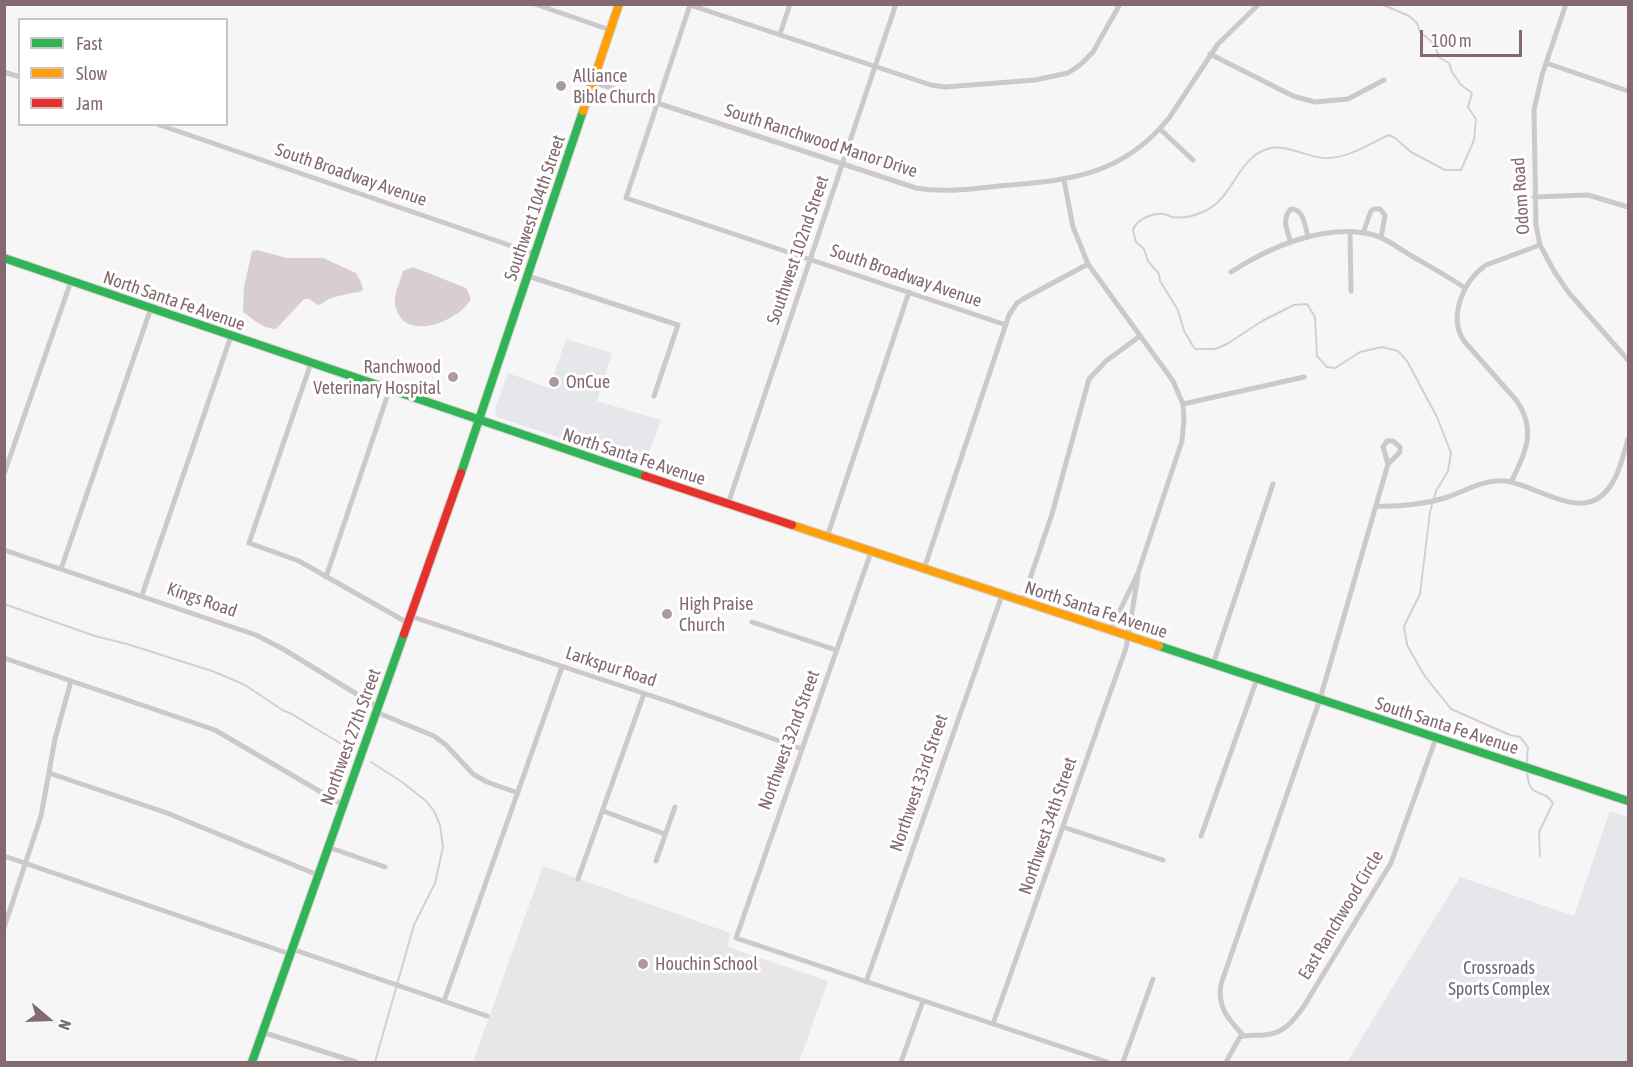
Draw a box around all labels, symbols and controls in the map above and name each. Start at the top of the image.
legend [18,18,228,126]
scale bar [1423,18,1525,56]
text: 100 m [1431,30,1472,51]
text: Fast [76,33,103,54]
text: Slow [76,63,107,84]
place label: Alliance Bible Church [573,65,656,107]
marker: Alliance Bible Church [554,79,568,93]
text: Jam [76,93,103,114]
street label: South Ranchwood Manor Drive [722,100,920,182]
street label: Southwest 104th Street [500,132,570,284]
street label: South Broadway Avenue [272,139,430,211]
street label: Odom Road [1508,157,1534,235]
street label: Southwest 102nd Street [762,173,834,327]
street label: South Broadway Avenue [827,240,985,312]
street label: North Santa Fe Avenue [100,267,248,335]
place label: Ranchwood Veterinary Hospital [313,356,441,398]
marker: Ranchwood Veterinary Hospital [446,370,460,384]
place label: OnCue [566,371,610,393]
marker: OnCue [547,375,561,389]
street label: North Santa Fe Avenue [560,424,708,490]
street label: North Santa Fe Avenue [1022,577,1170,643]
street label: Kings Road [164,578,240,622]
place label: High Praise Church [679,593,753,636]
marker: High Praise Church [660,607,674,621]
street label: Larkspur Road [563,642,659,692]
street label: Northwest 27th Street [316,666,386,808]
street label: Northwest 32nd Street [754,667,824,813]
street label: South Santa Fe Avenue [1373,693,1521,759]
street label: Northwest 33rd Street [885,712,953,854]
street label: Northwest 34th Street [1014,755,1082,897]
street label: East Ranchwood Circle [1294,846,1388,984]
place label: Houchin School [655,953,758,975]
marker: Houchin School [636,957,650,971]
park label: Crossroads Sports Complex [1448,957,1550,1000]
north arrow [18,989,78,1049]
text: N [55,1017,75,1032]

